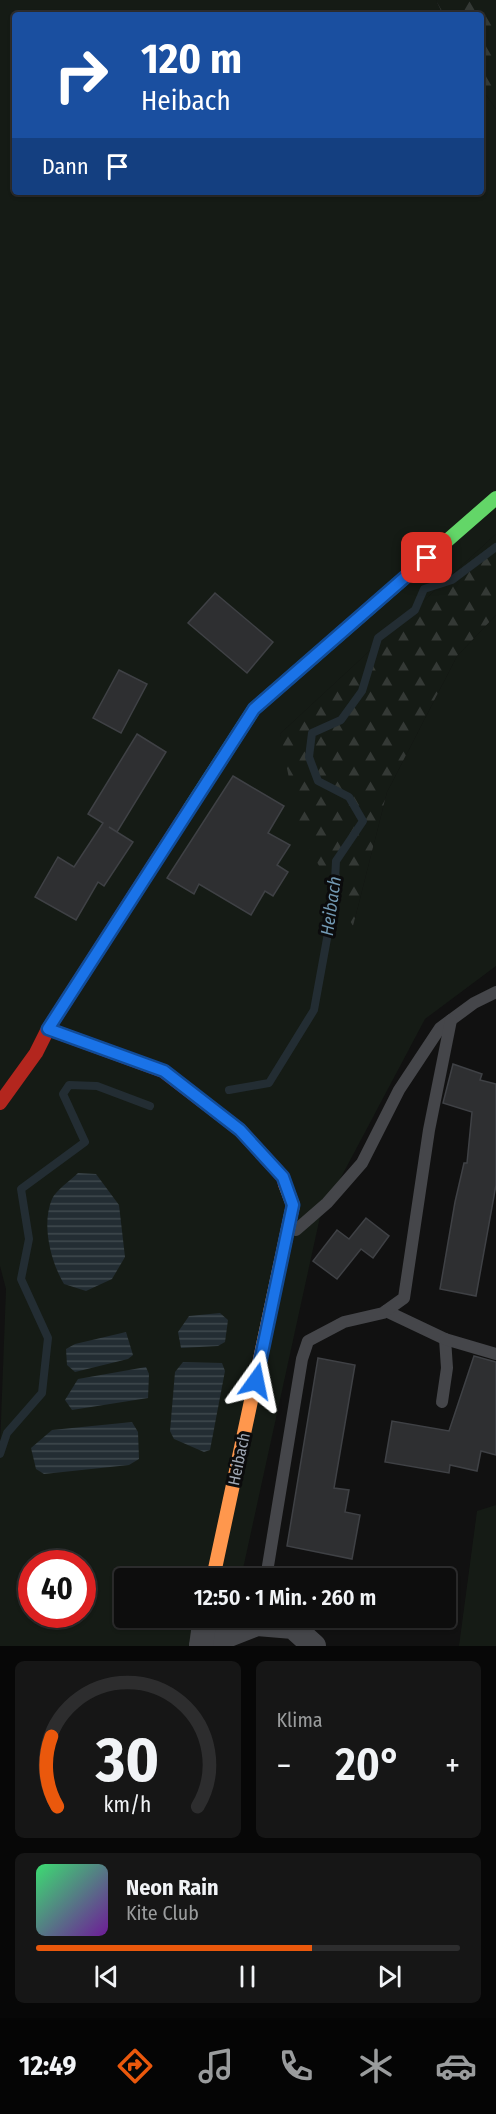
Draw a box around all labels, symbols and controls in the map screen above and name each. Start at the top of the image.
text: 120 m [141,34,242,84]
icon: right [42,36,120,114]
text: Heibach [141,85,231,117]
icon: arrive [101,150,134,183]
text: Dann [42,153,89,180]
pin [401,532,452,583]
icon: arrive [410,541,443,574]
water label: Heibach [316,875,346,937]
position arrow [224,1349,288,1413]
street label: Heibach [224,1431,254,1487]
speed limit sign: 40 [18,1550,96,1628]
text: 12:50 · 1 Min. · 260 m [194,1584,376,1611]
text: Klima [277,1708,323,1732]
text: 30 [95,1723,160,1798]
text: 20° [335,1738,401,1792]
text: − [277,1746,291,1786]
text: + [445,1746,460,1786]
text: km/h [104,1792,152,1818]
text: Neon Rain [126,1874,219,1901]
text: Kite Club [126,1901,199,1925]
icon: previous [90,1960,123,1993]
icon: pause [231,1960,264,1993]
icon: next [373,1960,406,1993]
icon: directions [114,2045,156,2087]
icon: music [195,2045,237,2087]
icon: phone [275,2045,317,2087]
icon: climate [355,2045,397,2087]
icon: car [435,2045,477,2087]
text: 12:49 [19,2050,76,2082]

